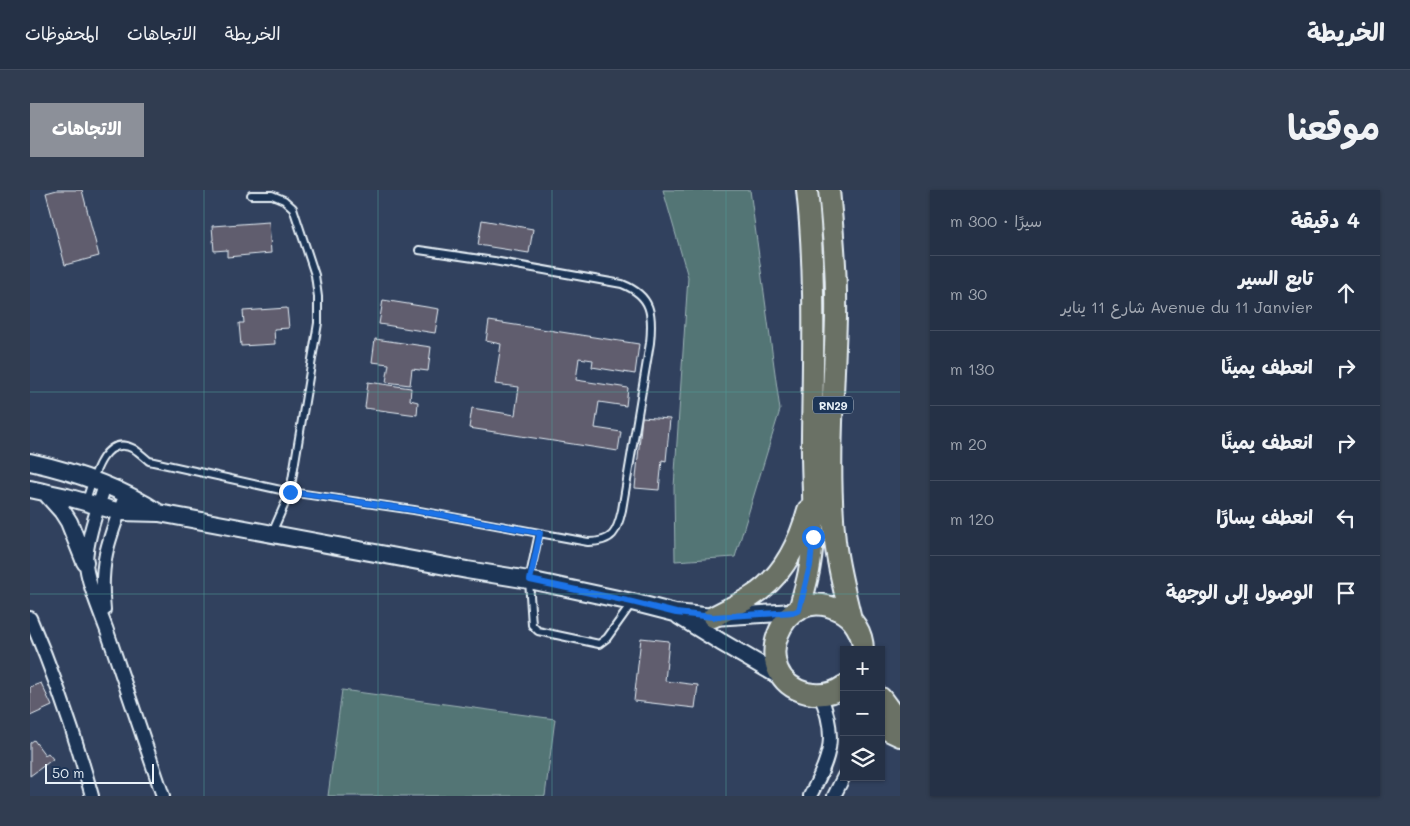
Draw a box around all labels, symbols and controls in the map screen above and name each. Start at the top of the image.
text: الخريطة [1307,16,1385,47]
text: المحفوظات [25,21,99,45]
text: الاتجاهات [127,21,197,45]
text: الخريطة [225,21,281,45]
button: الاتجاهات [30,103,144,157]
text: موقعنا [1287,103,1380,149]
text: 4 دقيقة [1291,206,1360,233]
text: سيرًا · 300 m [950,210,1042,231]
text: تابع السير [1238,265,1313,290]
icon: ahead [1332,279,1360,307]
text: 30 m [950,283,987,304]
text: Avenue du 11 Janvier شارع 11 يناير [1061,296,1313,317]
text: انعطف يمينًا [1221,354,1313,379]
icon: right [1332,354,1360,382]
text: 130 m [950,358,994,379]
road number: RN29 [813,396,853,414]
text: انعطف يمينًا [1221,429,1313,454]
icon: right [1332,429,1360,457]
text: 20 m [950,433,987,454]
route end [279,481,302,504]
text: انعطف يسارًا [1216,504,1313,529]
icon: left [1332,504,1360,532]
text: 120 m [950,508,994,529]
route start [802,526,825,549]
text: الوصول إلى الوجهة [1166,579,1313,604]
icon: arrive [1332,579,1360,607]
map controls [840,646,885,781]
button: + [840,646,885,691]
button: − [840,691,885,736]
button: layers [840,736,885,781]
scale bar [45,761,154,784]
text: 50 m [52,763,84,782]

